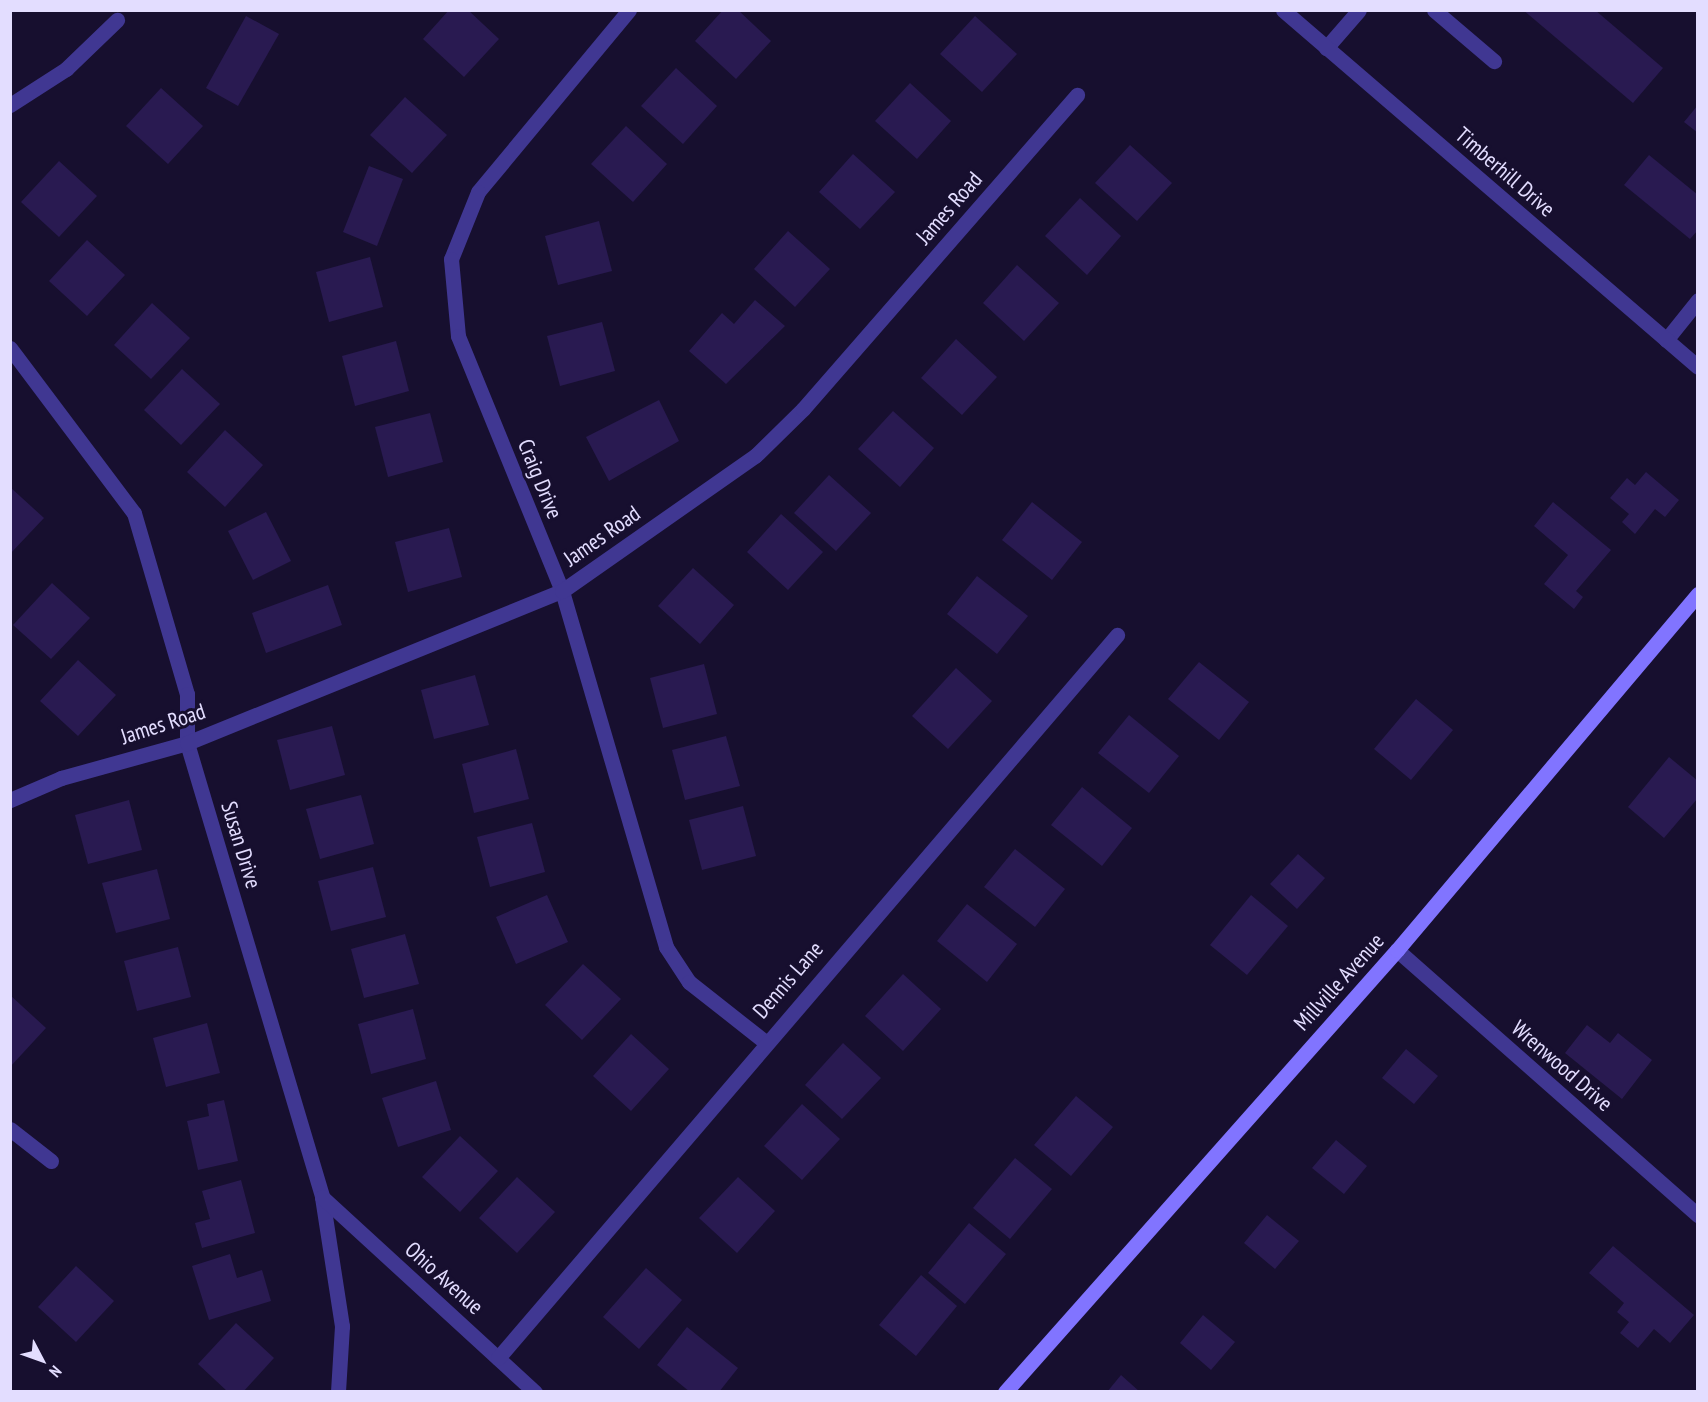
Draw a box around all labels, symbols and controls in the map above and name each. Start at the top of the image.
street label: Timberhill Drive [1450,122,1560,222]
street label: James Road [910,166,988,250]
street label: Craig Drive [512,435,568,523]
street label: James Road [559,500,645,572]
street label: James Road [117,698,209,750]
street label: Susan Drive [215,798,267,892]
street label: Millville Avenue [1288,928,1390,1036]
street label: Dennis Lane [747,936,829,1024]
street label: Wrenwood Drive [1506,1015,1618,1117]
street label: Ohio Avenue [399,1236,489,1320]
north arrow [12,1330,72,1390]
text: N [45,1362,66,1382]

